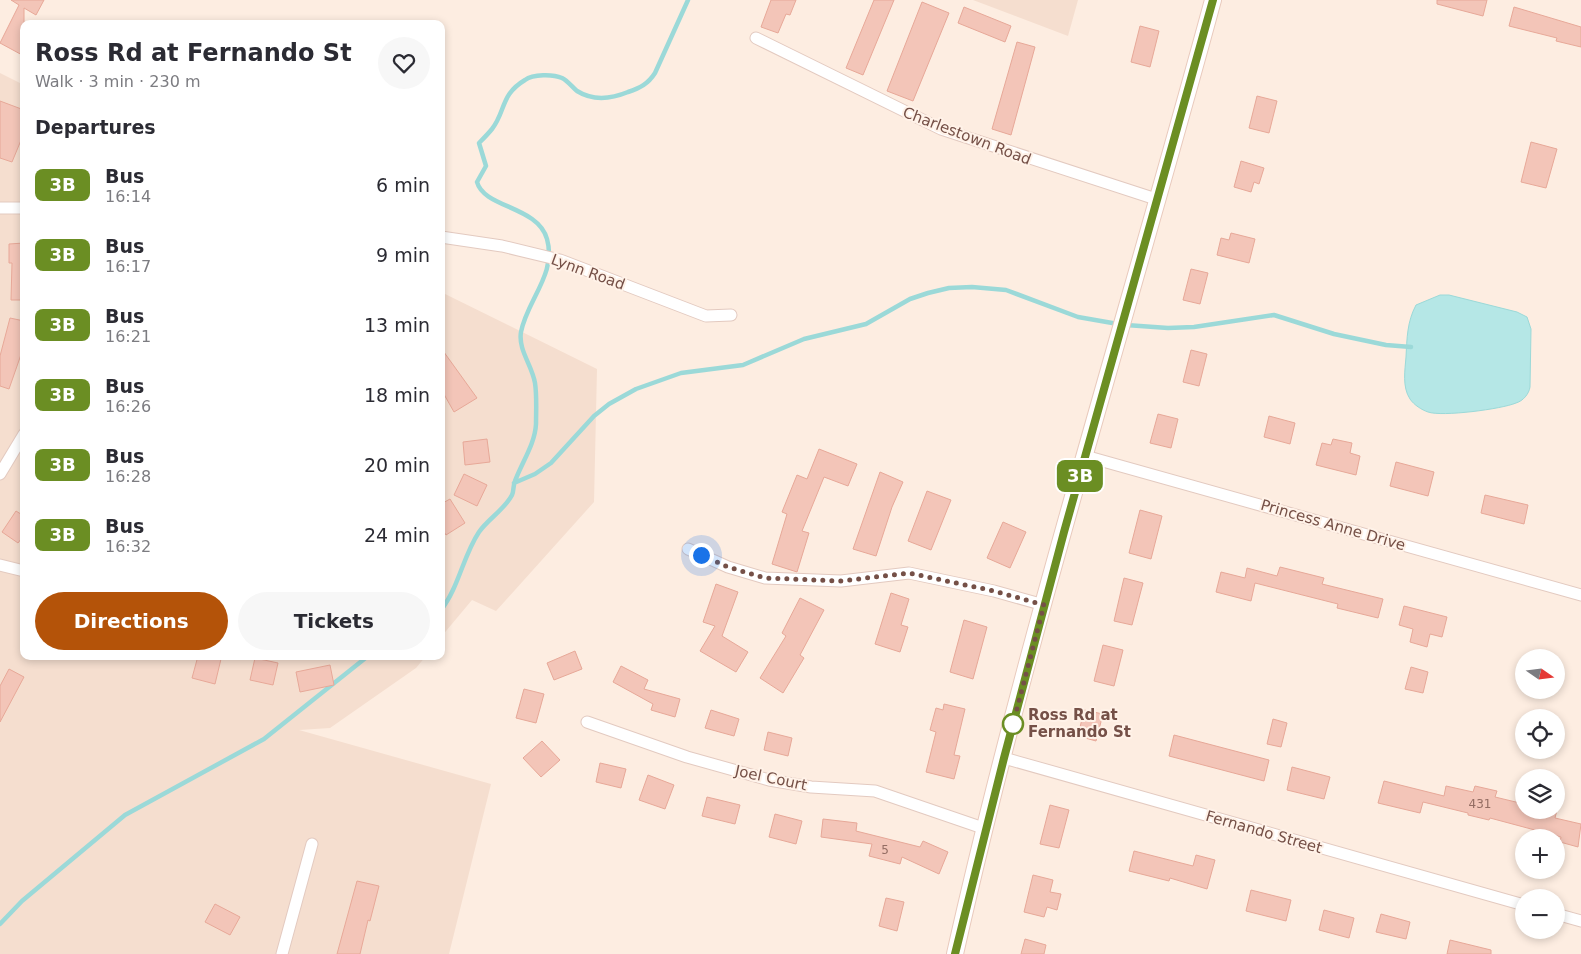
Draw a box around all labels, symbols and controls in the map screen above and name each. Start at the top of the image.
button: heart [378,37,430,89]
text: Ross Rd at Fernando St [35,39,352,67]
text: Walk · 3 min · 230 m [35,72,200,91]
street label: Charlestown Road [900,103,1034,169]
text: Departures [35,116,156,138]
text: Bus [105,165,144,187]
text: 3B [49,174,76,195]
text: 6 min [376,174,430,196]
text: 16:14 [105,187,151,206]
text: Bus [105,235,144,257]
text: 3B [49,244,76,265]
text: 9 min [376,244,430,266]
street label: Lynn Road [549,250,627,294]
text: 16:17 [105,257,151,276]
text: Bus [105,305,144,327]
text: 3B [49,314,76,335]
text: 13 min [364,314,430,336]
text: 16:21 [105,327,151,346]
text: Bus [105,375,144,397]
text: 3B [49,384,76,405]
text: 18 min [364,384,430,406]
text: 16:26 [105,397,151,416]
text: Bus [105,445,144,467]
text: 3B [49,454,76,475]
text: 20 min [364,454,430,476]
line badge: 3B [1058,460,1102,492]
text: 3B [1067,465,1093,486]
text: 16:28 [105,467,151,486]
street label: Princess Anne Drive [1259,496,1407,554]
text: Bus [105,515,144,537]
text: 3B [49,524,76,545]
text: 24 min [364,524,430,546]
text: 16:32 [105,537,151,556]
your location [689,543,714,568]
button: Directions [35,592,228,650]
button: Tickets [238,592,430,650]
north arrow [1515,649,1565,699]
map controls [1515,649,1565,939]
place label: Ross Rd at Fernando St [1028,706,1131,741]
button: locate [1515,709,1565,759]
marker: Ross Rd at Fernando St [1002,713,1024,735]
street label: Joel Court [732,761,809,794]
button: layers [1515,769,1565,819]
house number: 431 [1469,797,1491,811]
street label: Fernando Street [1204,807,1324,857]
button: + [1515,829,1565,879]
house number: 5 [881,843,889,857]
button: − [1515,889,1565,939]

